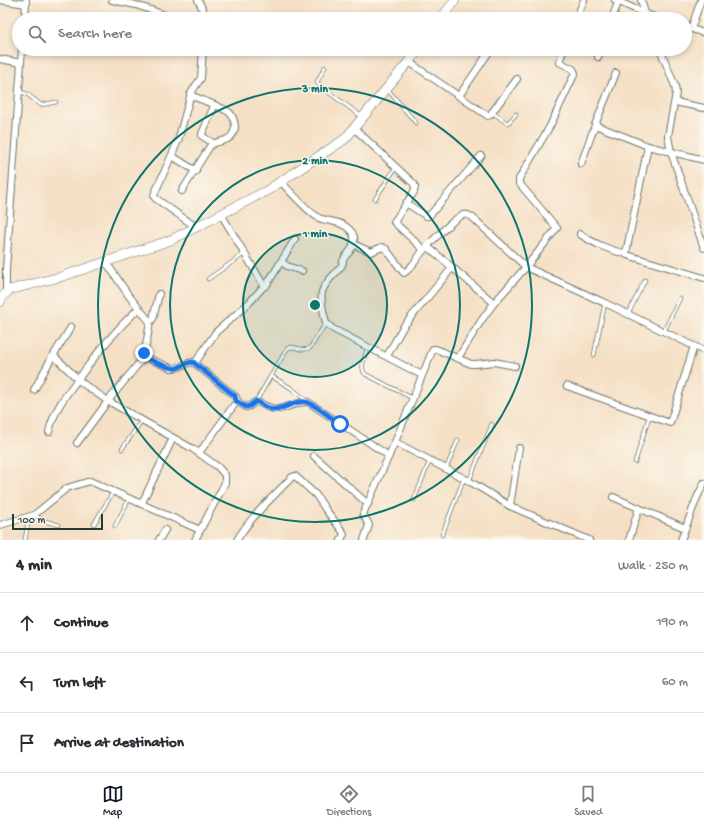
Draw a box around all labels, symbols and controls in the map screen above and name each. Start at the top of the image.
search box [12,12,692,56]
icon: search [26,23,48,45]
text: Search here [58,25,132,43]
text: 3 min [301,83,328,97]
text: 2 min [302,155,328,169]
text: 1 min [302,228,328,242]
centre of rings [308,298,322,312]
route end [135,344,153,362]
route start [331,415,349,433]
scale bar [12,512,103,531]
text: 100 m [18,515,45,527]
text: 4 min [16,556,52,576]
text: Walk · 250 m [618,559,688,574]
icon: ahead [16,612,38,634]
text: Continue [54,614,108,632]
text: 190 m [657,615,688,630]
icon: left [16,672,38,694]
text: Turn left [54,674,105,692]
text: 60 m [662,675,688,690]
icon: arrive [16,732,38,754]
text: Arrive at destination [54,734,184,752]
tab: Map [102,783,124,819]
tab: Directions [327,783,371,819]
tab: Saved [574,783,602,819]

